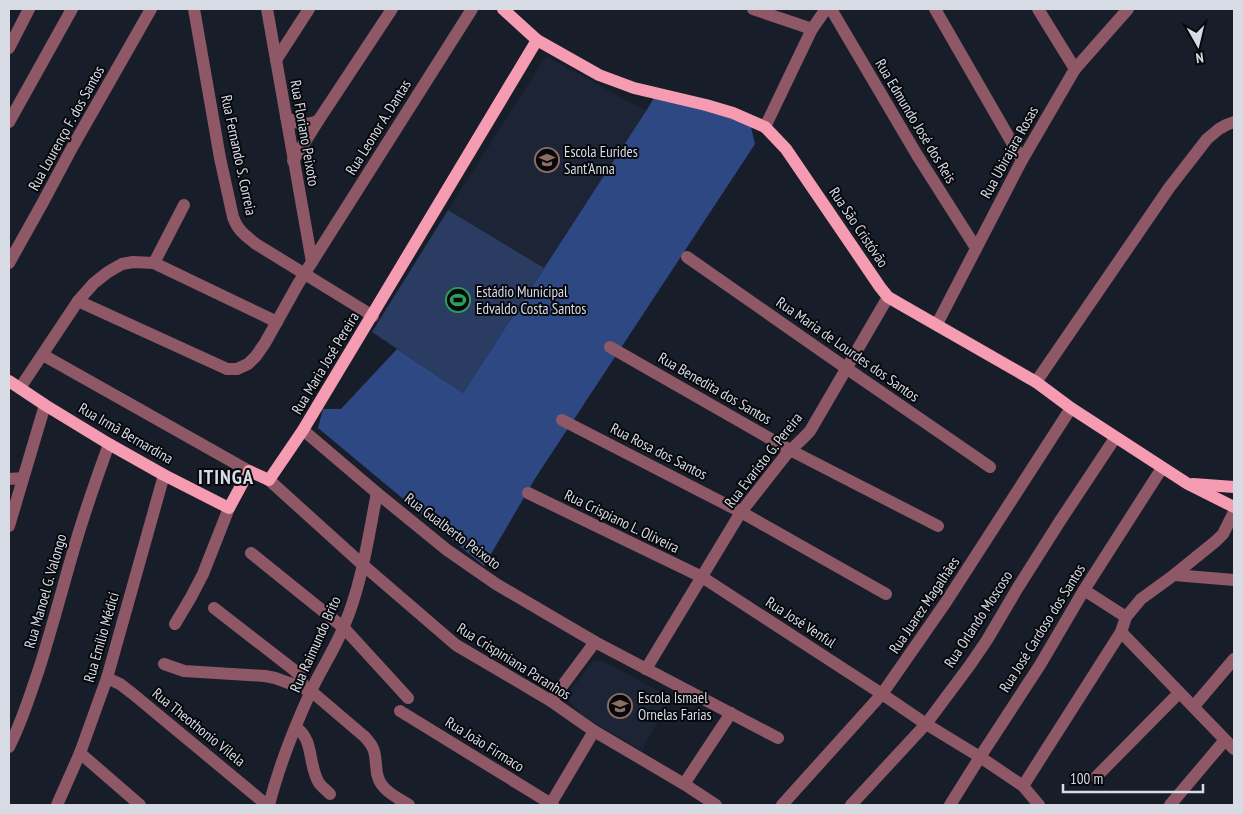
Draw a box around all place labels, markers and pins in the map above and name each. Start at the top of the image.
place label: Escola Eurides Sant'Anna [564,142,638,178]
school or university icon: Escola Eurides Sant'Anna [534,147,560,173]
place label: Estádio Municipal Edvaldo Costa Santos [476,282,586,318]
sports icon: Estádio Municipal Edvaldo Costa Santos [445,287,471,313]
place label: Escola Ismael Ornelas Farias [638,688,712,724]
school or university icon: Escola Ismael Ornelas Farias [607,693,633,719]

